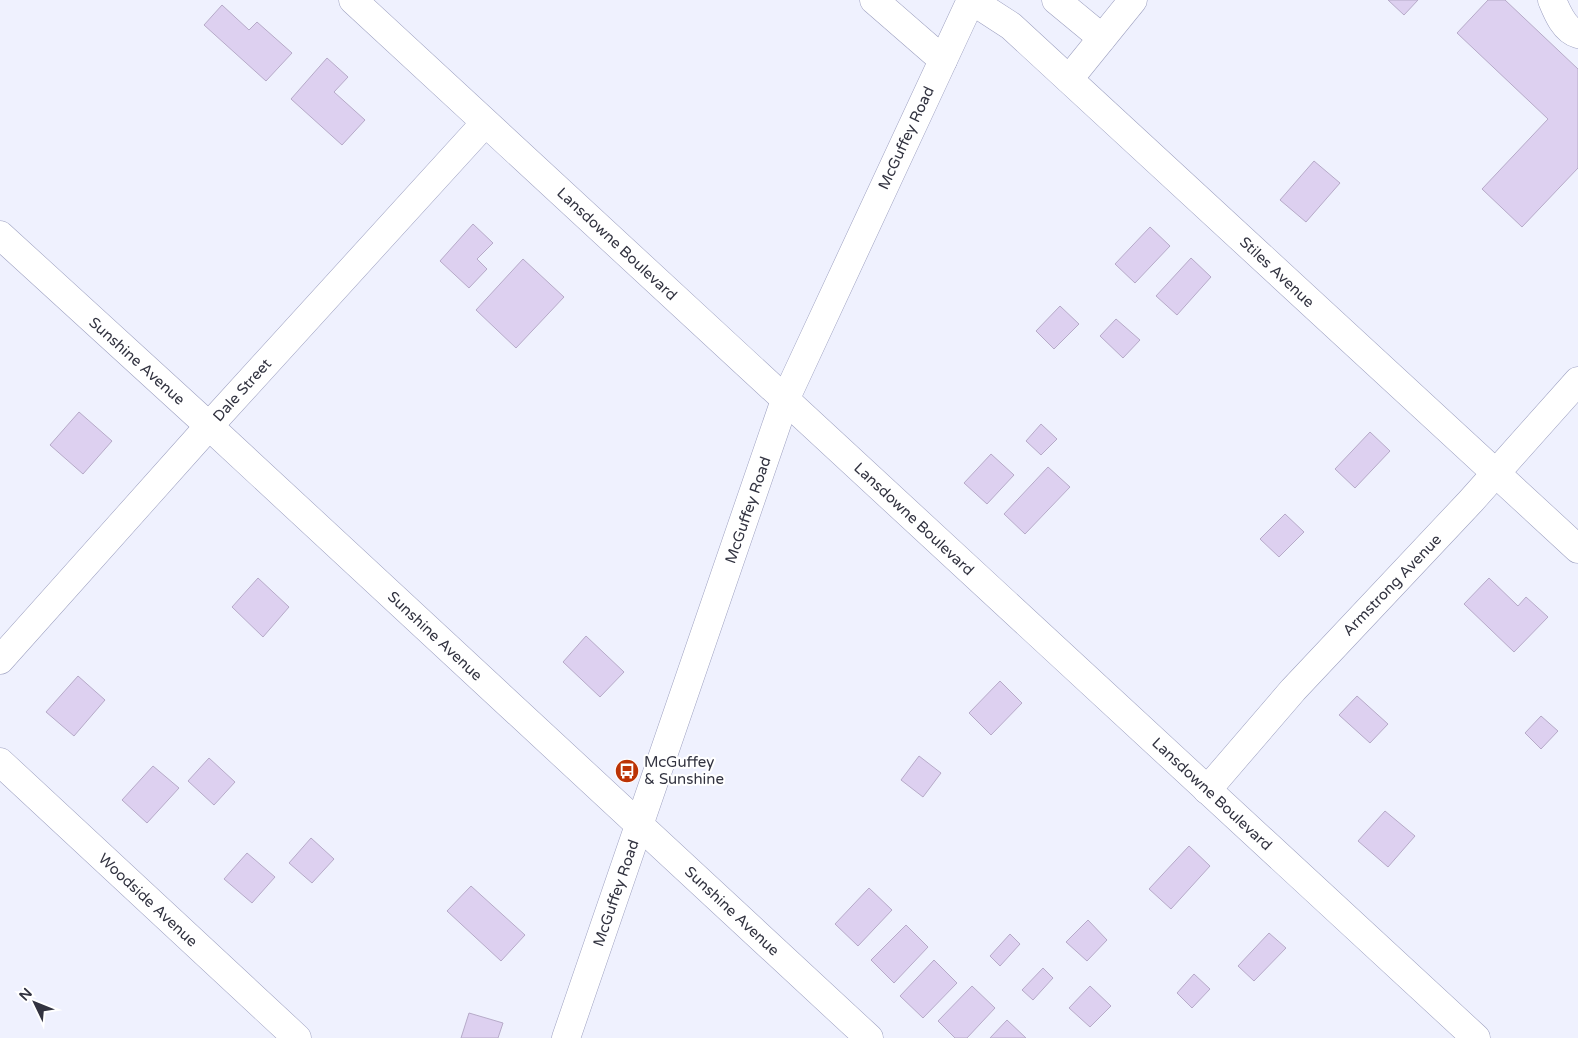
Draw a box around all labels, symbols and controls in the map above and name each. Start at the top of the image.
street label: McGuffey Road [874,84,938,192]
street label: Lansdowne Boulevard [553,184,681,304]
street label: Stiles Avenue [1236,233,1318,311]
street label: Sunshine Avenue [85,313,189,409]
street label: Dale Street [209,355,275,425]
street label: McGuffey Road [721,454,775,566]
street label: Lansdowne Boulevard [850,459,978,579]
street label: Armstrong Avenue [1339,530,1445,640]
street label: Sunshine Avenue [384,588,486,684]
street label: Lansdowne Boulevard [1148,734,1276,854]
place label: McGuffey & Sunshine [644,753,724,788]
bus stop icon: McGuffey & Sunshine [614,758,640,784]
street label: McGuffey Road [589,837,643,949]
street label: Woodside Avenue [95,850,201,950]
street label: Sunshine Avenue [681,863,783,959]
north arrow [10,978,60,1028]
text: N [16,985,36,1004]

